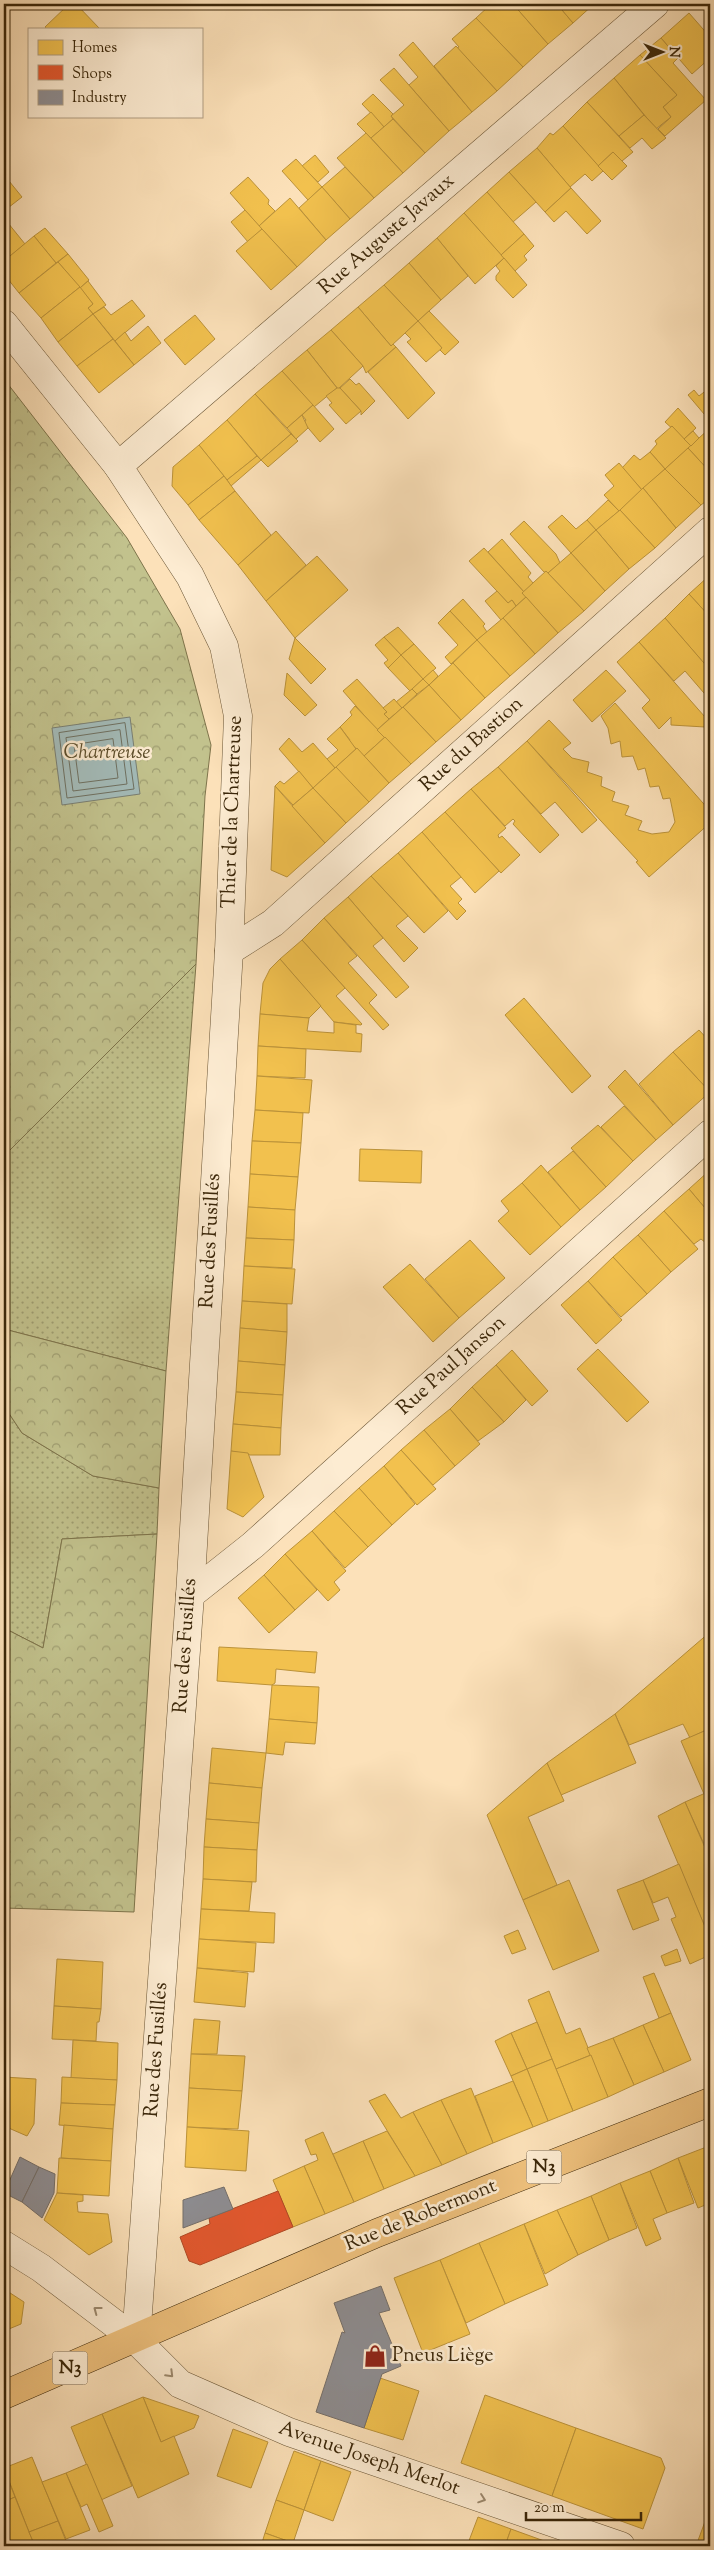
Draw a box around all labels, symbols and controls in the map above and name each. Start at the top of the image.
legend [28,28,202,118]
north arrow [636,28,686,78]
text: Homes [72,38,117,59]
text: N [663,46,683,58]
text: Shops [72,64,112,85]
text: Industry [72,88,127,109]
street label: Rue Auguste Javaux [313,168,462,302]
street label: Rue du Bastion [414,690,530,799]
street label: Thier de la Chartreuse [215,715,251,909]
park label: Chartreuse [64,739,150,768]
street label: Rue des Fusillés [193,1172,229,1309]
street label: Rue Paul Janson [391,1309,513,1423]
street label: Rue des Fusillés [167,1577,205,1715]
street label: Rue des Fusillés [138,1981,176,2119]
road number: N3 [526,2150,562,2184]
street label: Rue de Robermont [341,2172,501,2260]
one-way arrow [93,2307,103,2316]
place label: Pneus Liège [392,2342,494,2371]
shop icon: Pneus Liège [362,2343,388,2369]
road number: N3 [52,2352,88,2384]
one-way arrow [164,2368,173,2377]
street label: Avenue Joseph Merlot [275,2414,464,2504]
scale bar [526,2490,642,2522]
one-way arrow [478,2493,486,2503]
text: 20 m [534,2498,565,2519]

